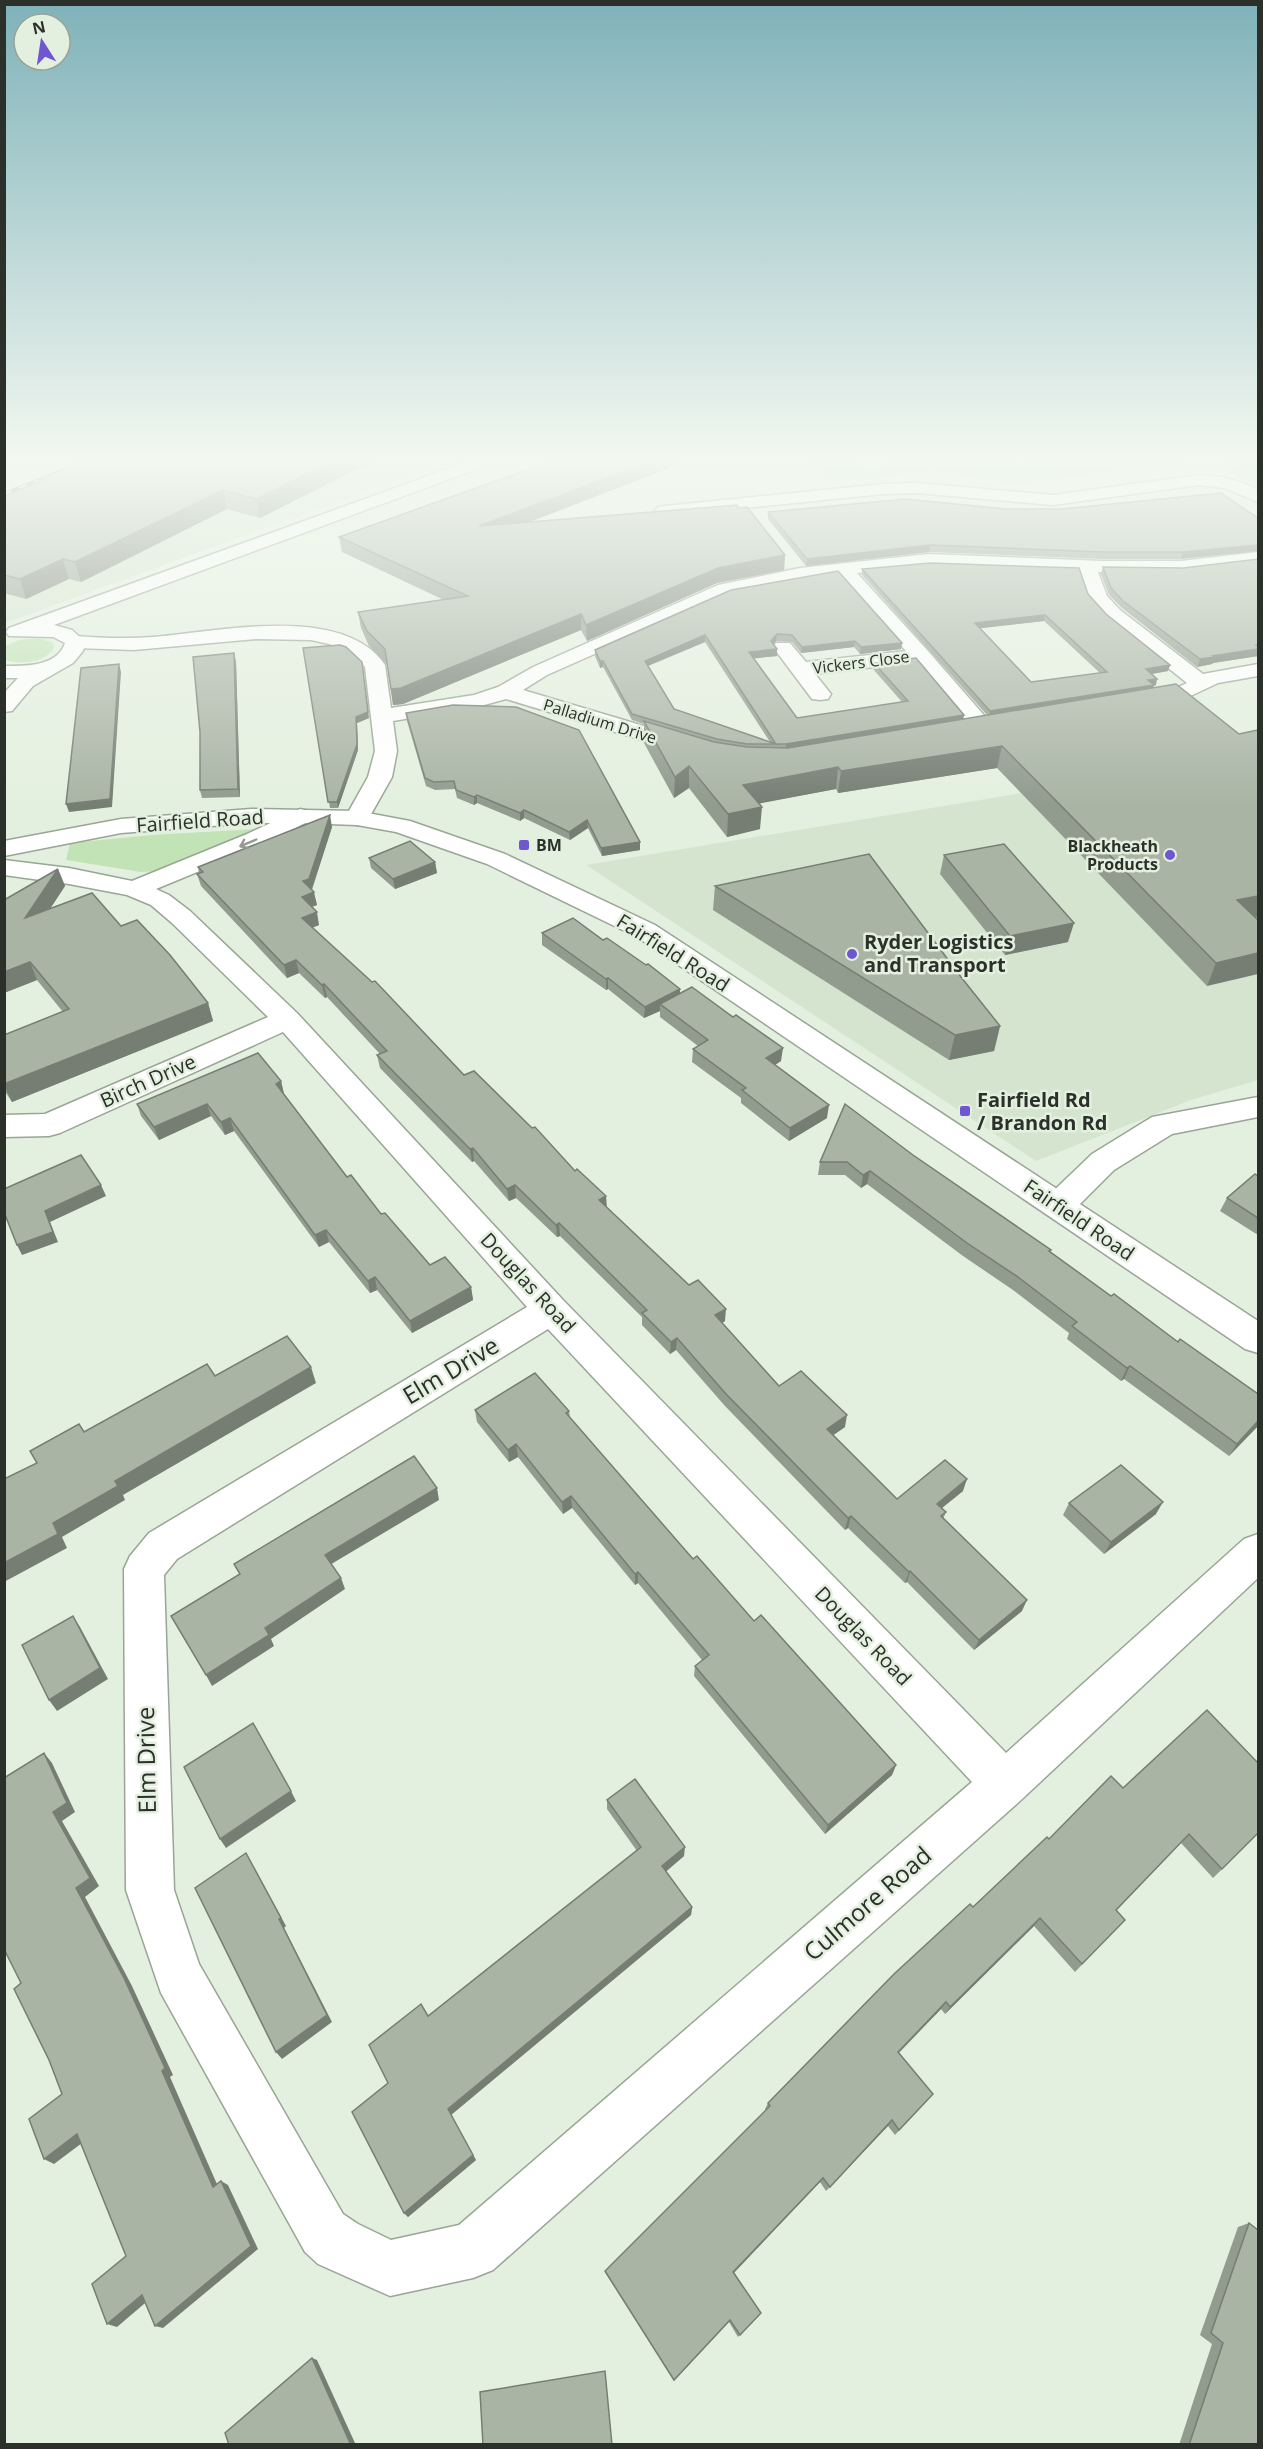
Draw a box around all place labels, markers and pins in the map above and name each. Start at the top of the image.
place label: BM [536,834,562,856]
place label: Blackheath Products [1067,835,1158,875]
marker: BM [517,838,531,852]
marker: Blackheath Products [1163,848,1177,862]
place label: Ryder Logistics and Transport [864,928,1013,978]
marker: Ryder Logistics and Transport [845,947,859,961]
place label: Fairfield Rd / Brandon Rd [977,1086,1107,1136]
marker: Fairfield Rd / Brandon Rd [958,1104,972,1118]

